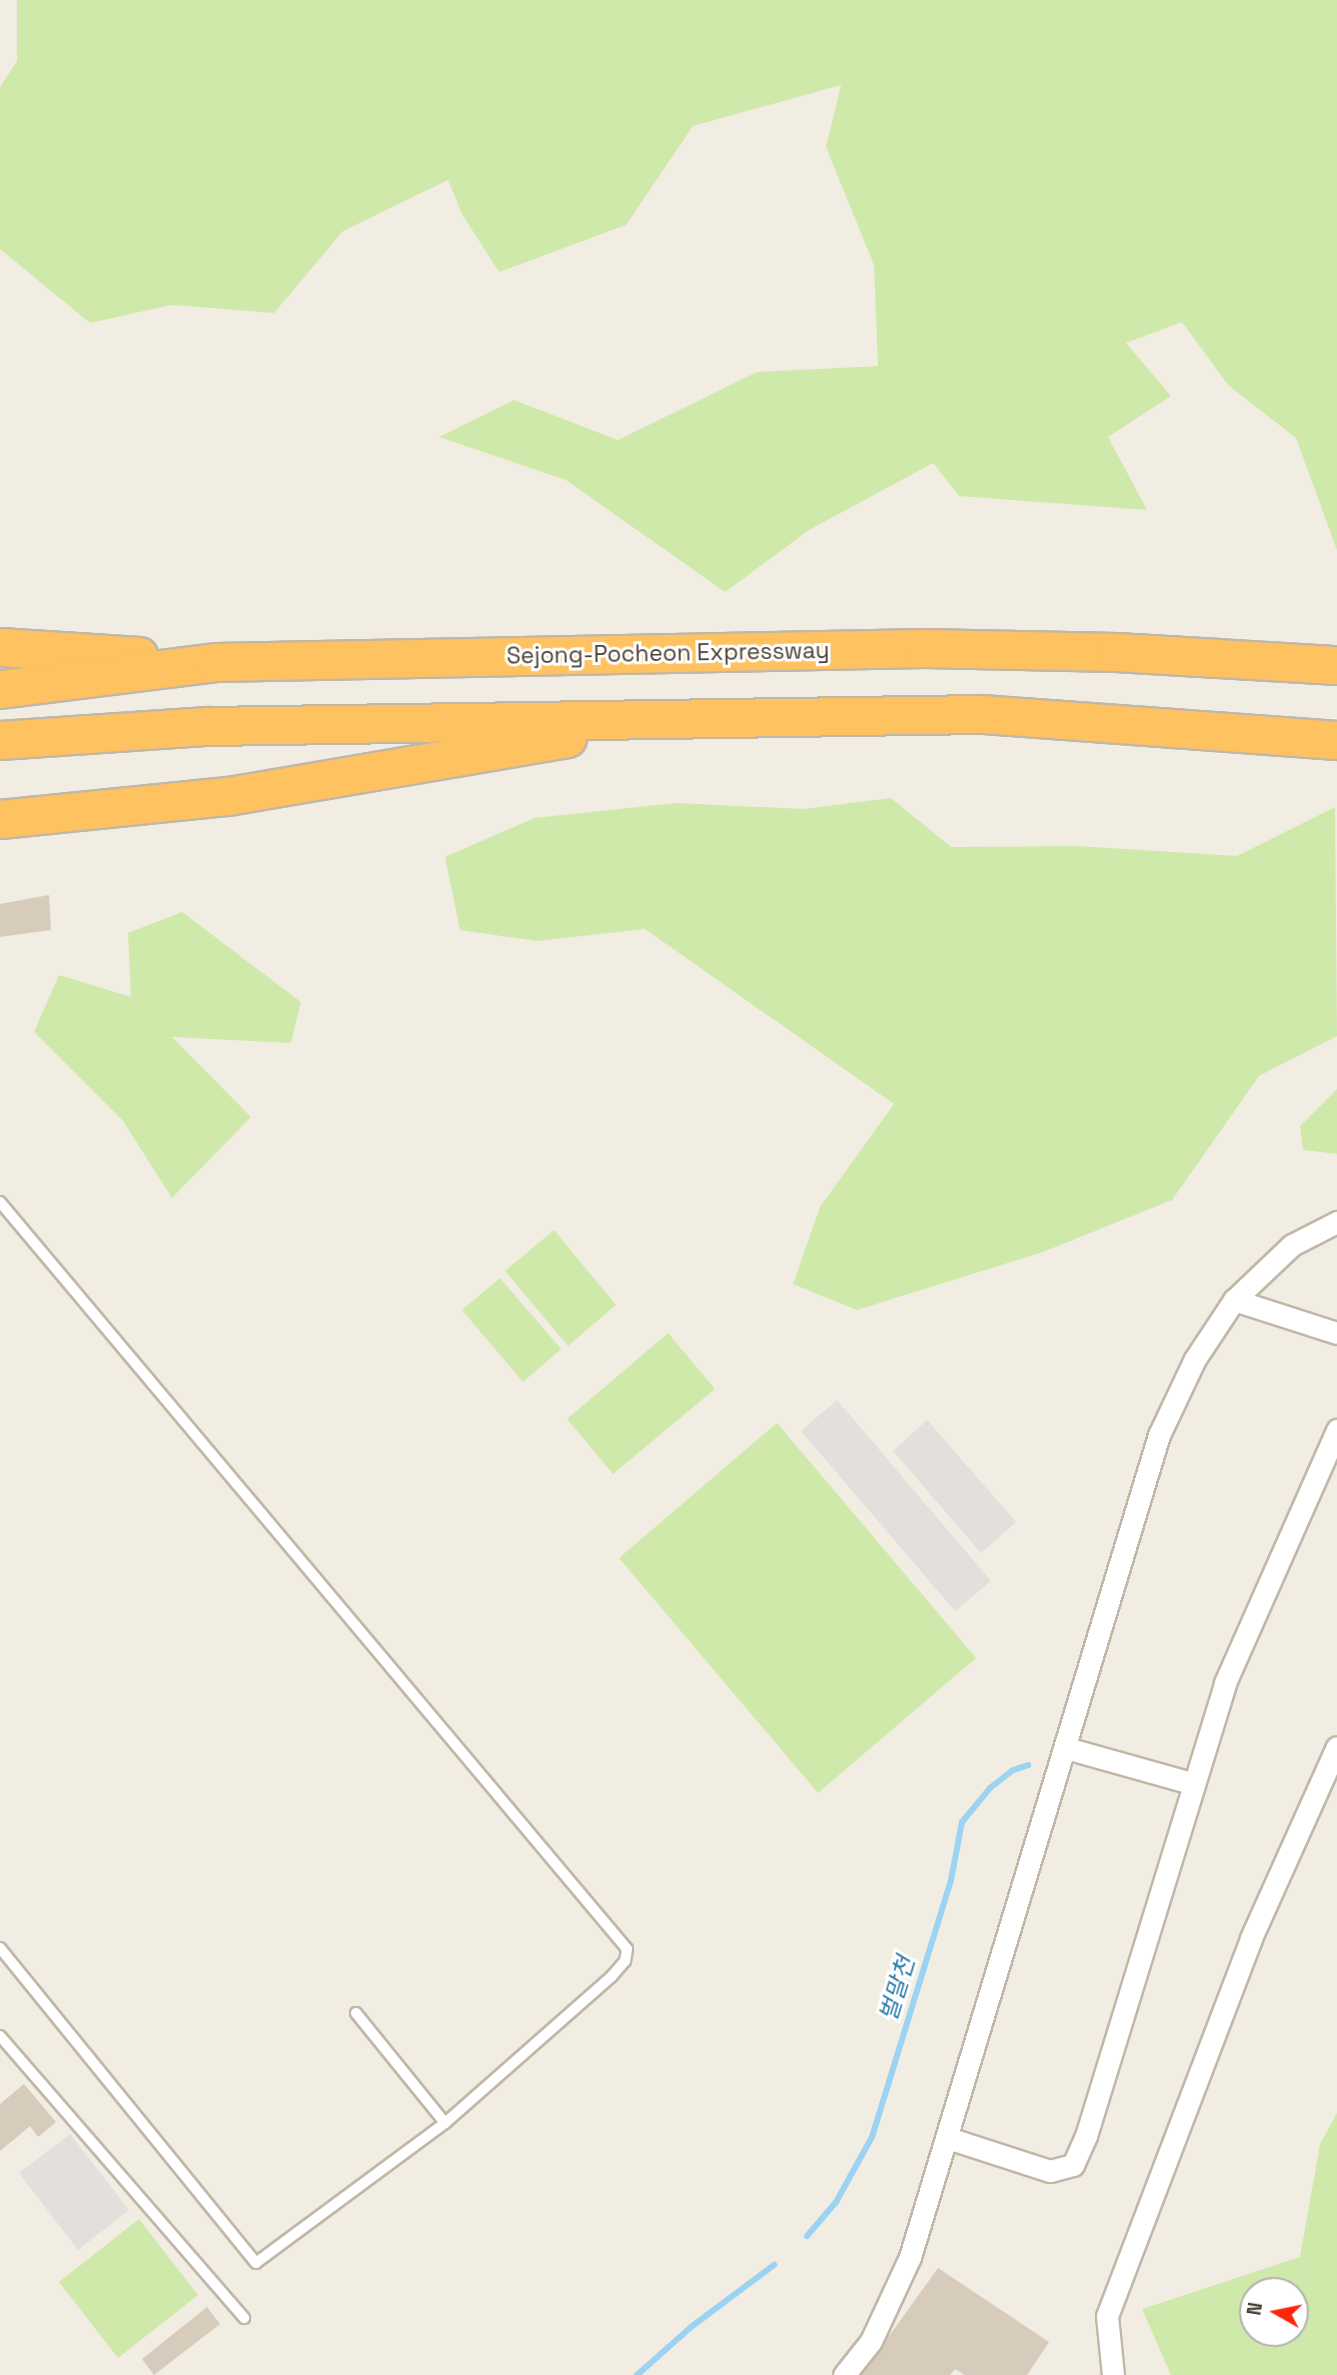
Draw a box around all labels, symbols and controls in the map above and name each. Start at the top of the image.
street label: Sejong-Pocheon Expressway [506,636,830,670]
water label: 벌말천 [874,1953,920,2025]
north arrow [1239,2277,1309,2347]
text: N [1241,2301,1268,2317]

